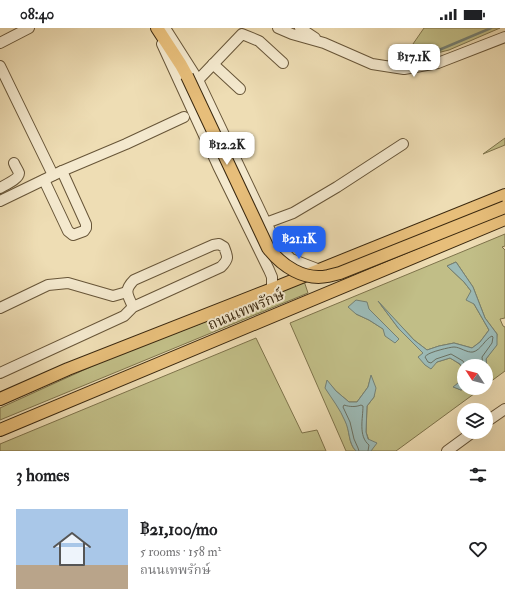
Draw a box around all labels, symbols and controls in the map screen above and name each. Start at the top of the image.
text: 08:40 [20,5,54,24]
pin: ฿17.1K [381,44,447,78]
text: ฿17.1K [397,49,431,65]
pin: ฿12.2K [194,132,260,166]
text: ฿12.2K [209,137,245,153]
pin: ฿21.1K [266,226,332,260]
text: ฿21.1K [282,231,316,247]
street label: ถนนเทพรักษ์ [204,284,288,335]
north arrow [457,359,493,395]
map controls [457,359,493,439]
button: layers [457,403,493,439]
icon: filters [467,464,489,486]
text: 3 homes [16,465,69,486]
text: ฿21,100/mo [140,519,217,540]
icon: home [48,525,96,573]
icon: heart [467,538,489,560]
text: 5 rooms · 158 m² [140,544,221,560]
text: ถนนเทพรักษ์ [140,562,211,578]

